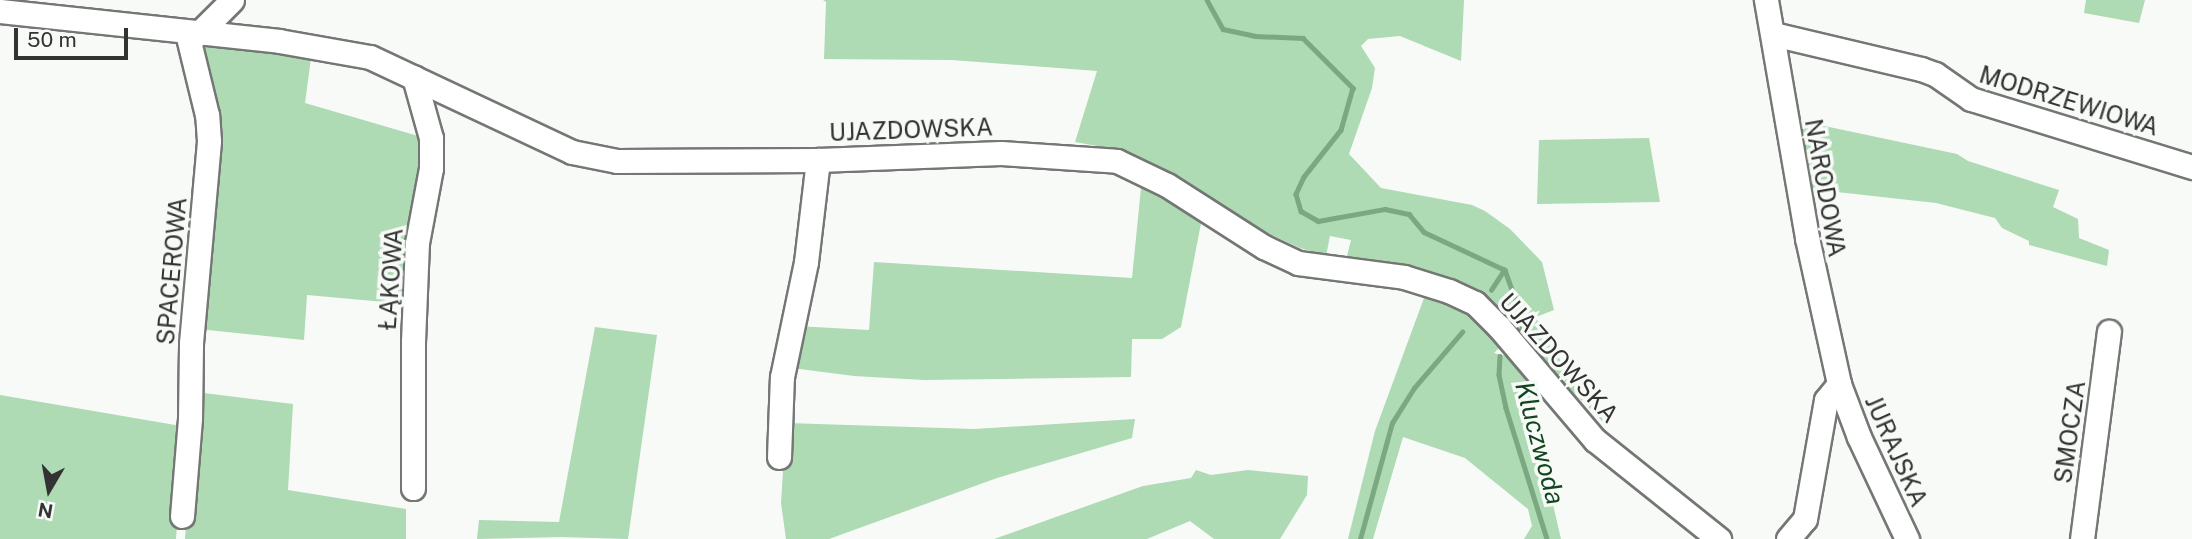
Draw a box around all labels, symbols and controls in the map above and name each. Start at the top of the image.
scale bar [18,14,131,58]
text: 50 m [27,27,77,52]
street label: MODRZEWIOWA [1976,60,2162,142]
street label: UJAZDOWSKA [829,113,993,147]
street label: NARODOWA [1799,117,1851,259]
street label: SPACEROWA [151,196,193,346]
street label: ŁĄKOWA [373,227,409,331]
street label: UJAZDOWSKA [1493,287,1625,429]
water label: Kluczwoda [1509,378,1571,508]
street label: SMOCZA [2049,379,2091,485]
street label: JURAJSKA [1859,391,1933,511]
north arrow [14,455,84,525]
text: N [36,499,55,523]

